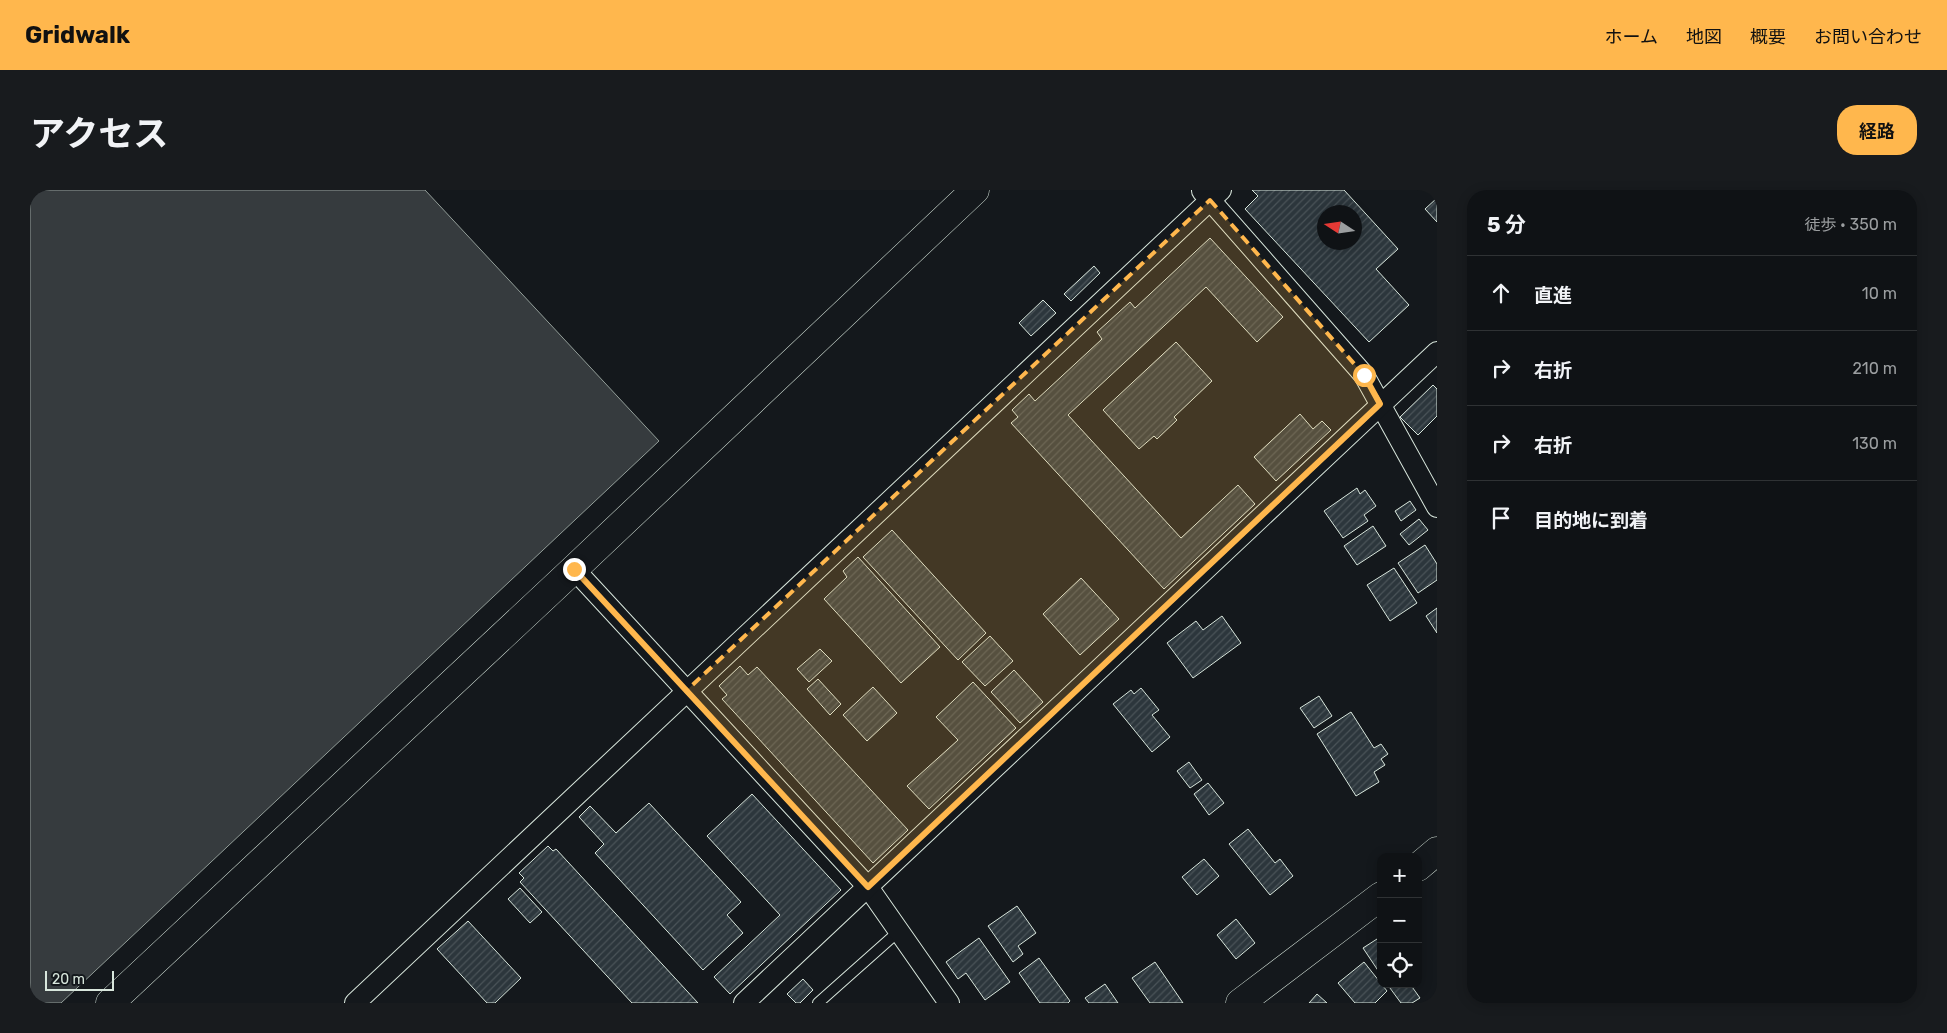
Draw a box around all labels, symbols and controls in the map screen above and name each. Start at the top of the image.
text: Gridwalk [25,21,130,49]
text: ホーム [1605,26,1658,48]
text: 地図 [1686,26,1722,48]
text: 概要 [1750,26,1786,48]
text: お問い合わせ [1814,26,1922,48]
button: 経路 [1837,105,1917,155]
text: アクセス [30,113,168,155]
north arrow [1317,205,1362,250]
text: 5 分 [1487,212,1526,237]
text: 徒歩 · 350 m [1804,215,1897,234]
icon: ahead [1487,279,1515,307]
text: 直進 [1534,284,1572,307]
text: 10 m [1862,284,1897,303]
icon: right [1487,354,1515,382]
text: 右折 [1534,359,1572,382]
text: 210 m [1852,359,1897,378]
route start [1353,364,1376,387]
icon: right [1487,429,1515,457]
text: 右折 [1534,434,1572,457]
text: 130 m [1852,434,1897,453]
icon: arrive [1487,504,1515,532]
text: 目的地に到着 [1534,509,1648,532]
route end [563,558,586,581]
map controls [1377,853,1422,988]
button: + [1377,853,1422,898]
button: − [1377,898,1422,943]
button: locate [1377,943,1422,988]
scale bar [45,968,114,991]
text: 20 m [52,971,85,988]

